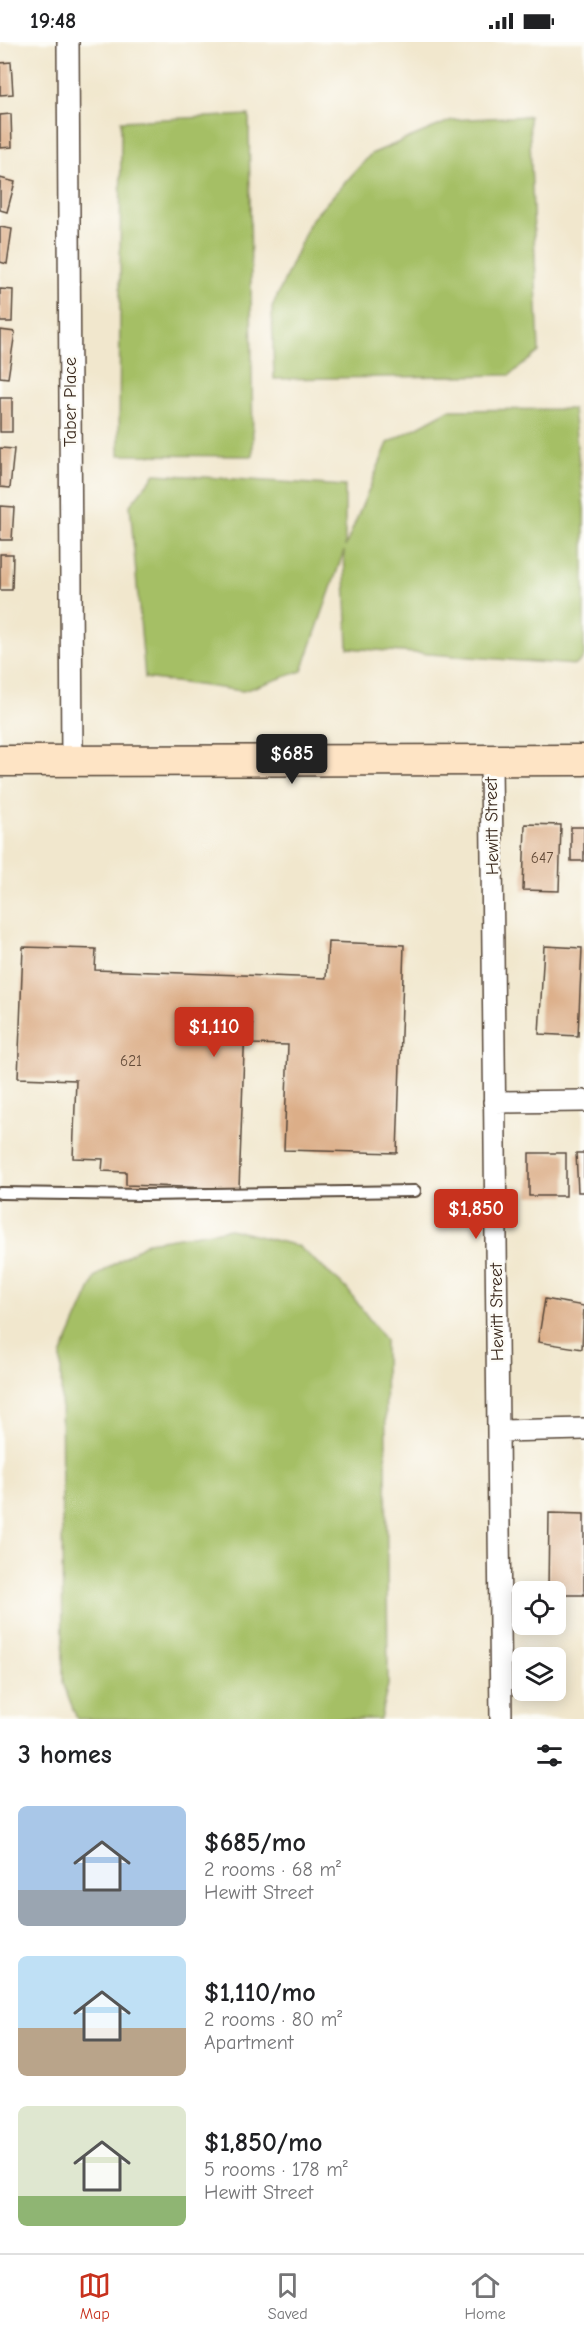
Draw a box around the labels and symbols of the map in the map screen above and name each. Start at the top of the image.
street label: Taber Place [60,357,81,447]
pin: $685 [256,734,328,785]
street label: Hewitt Street [481,776,503,875]
house number: 647 [531,849,553,867]
pin: $1,110 [165,1007,263,1058]
house number: 621 [120,1052,142,1070]
pin: $1,850 [427,1189,525,1240]
street label: Hewitt Street [486,1262,508,1361]

